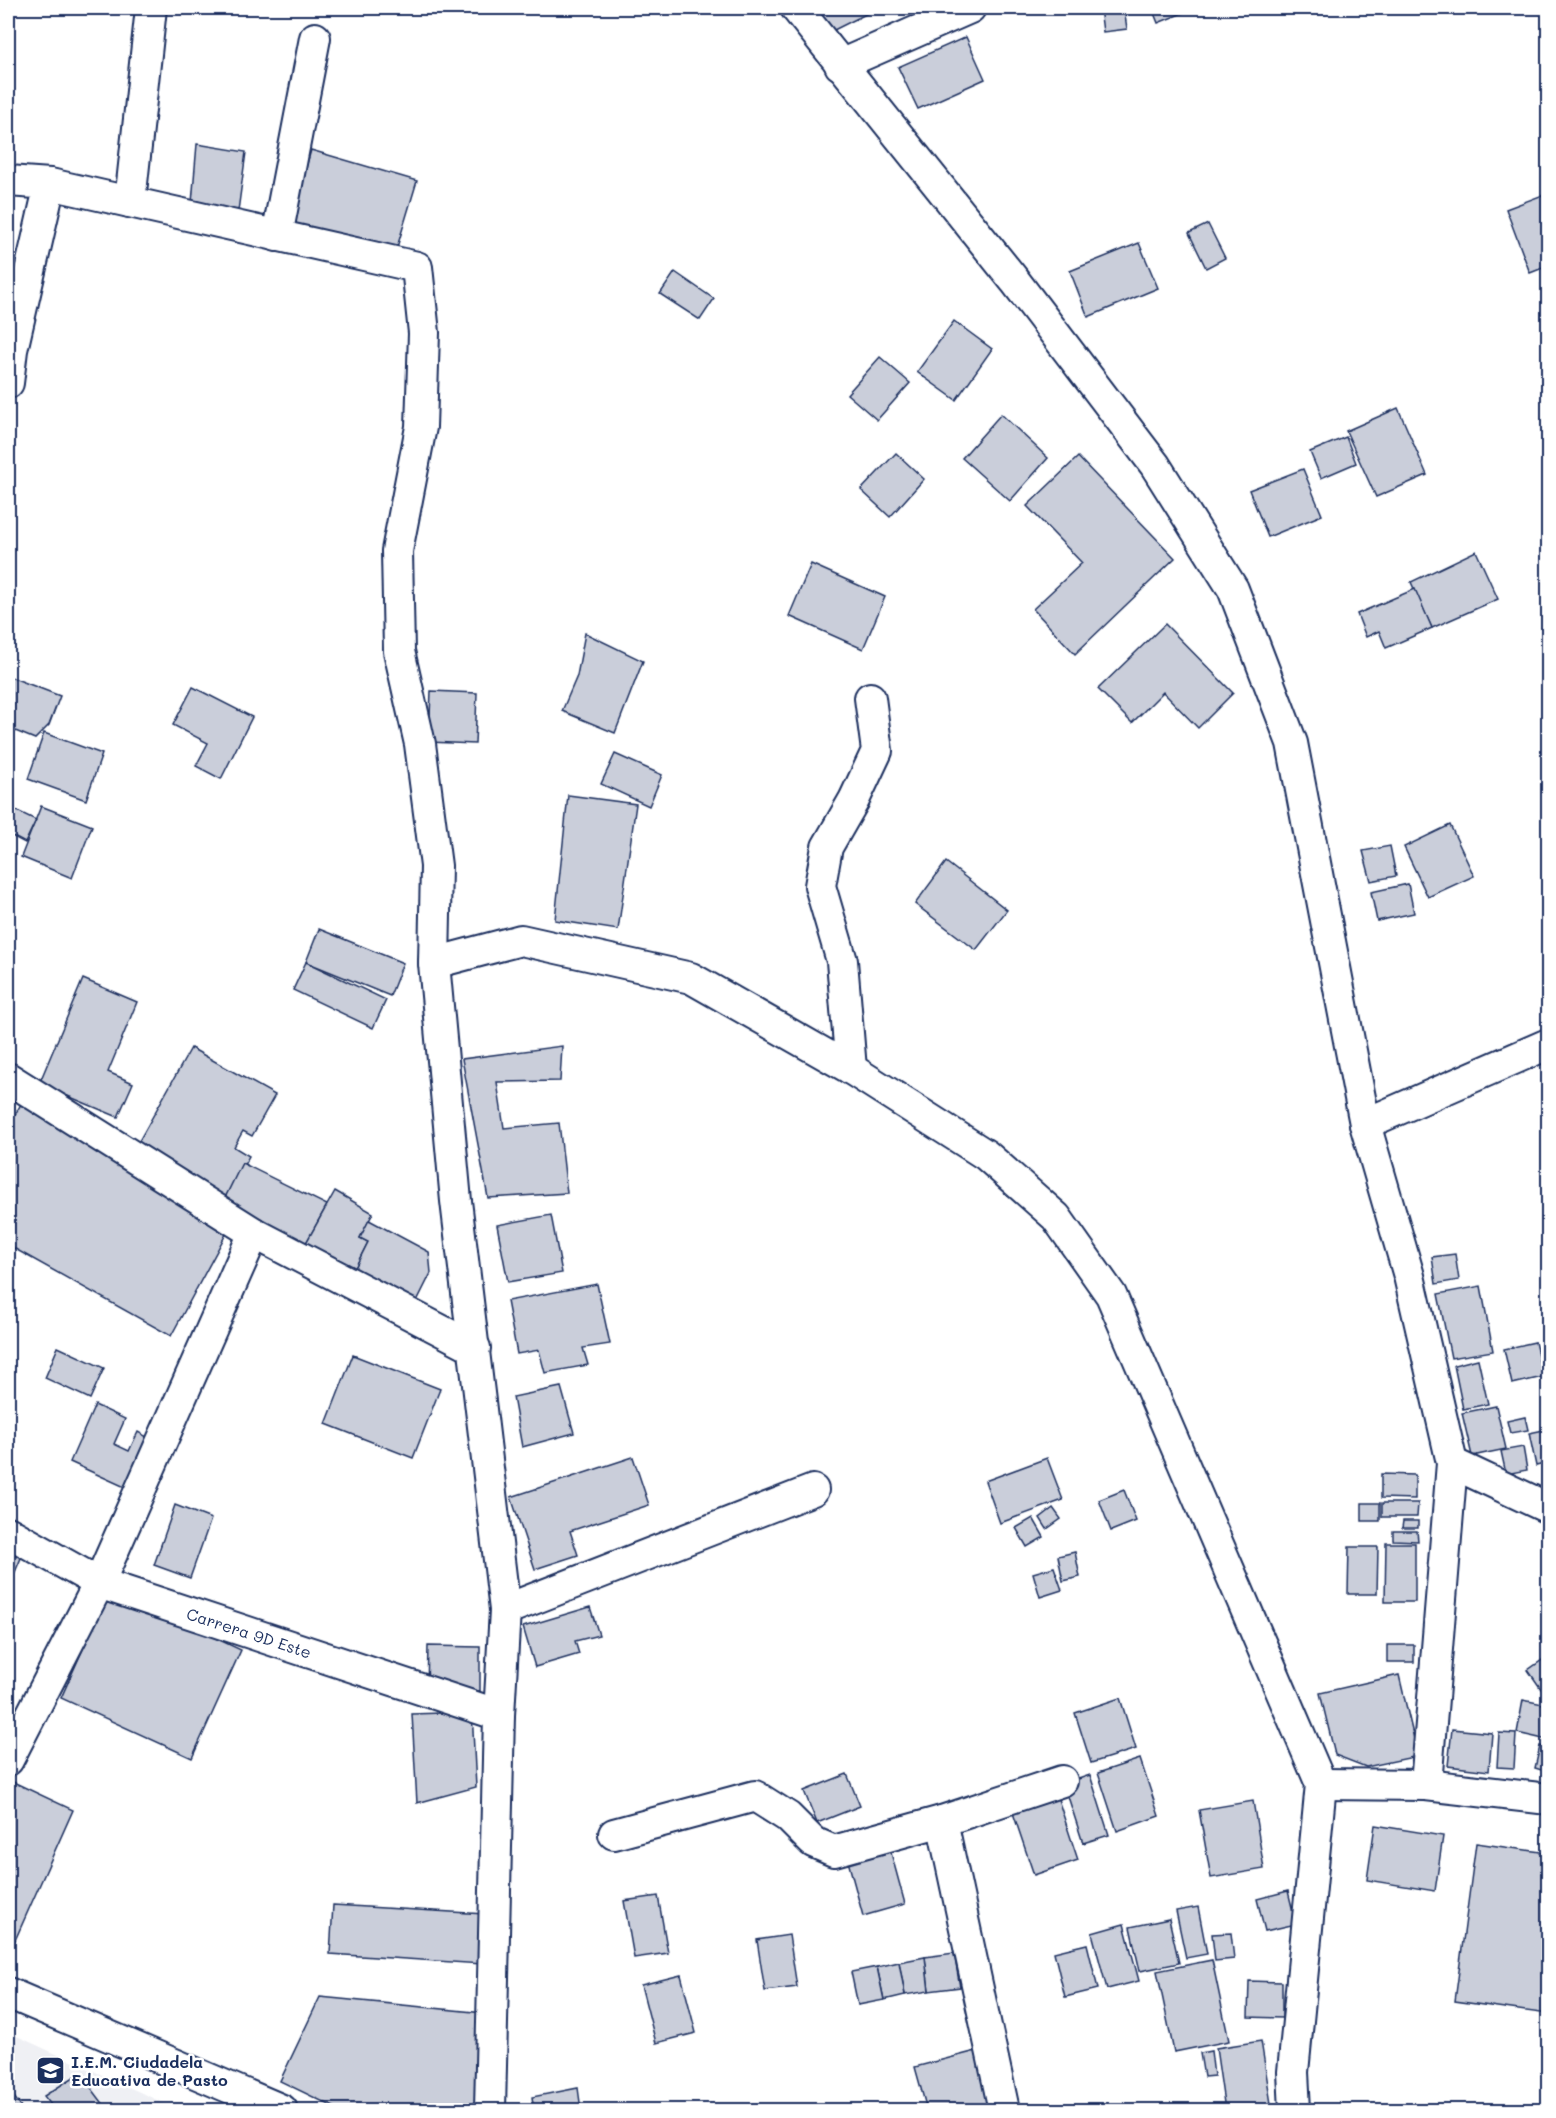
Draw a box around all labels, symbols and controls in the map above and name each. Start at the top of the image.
street label: Carrera 9D Este [184,1602,314,1663]
place label: I.E.M. Ciudadela Educativa de Pasto [71,2051,228,2090]
school or university icon: I.E.M. Ciudadela Educativa de Pasto [34,2055,66,2087]

